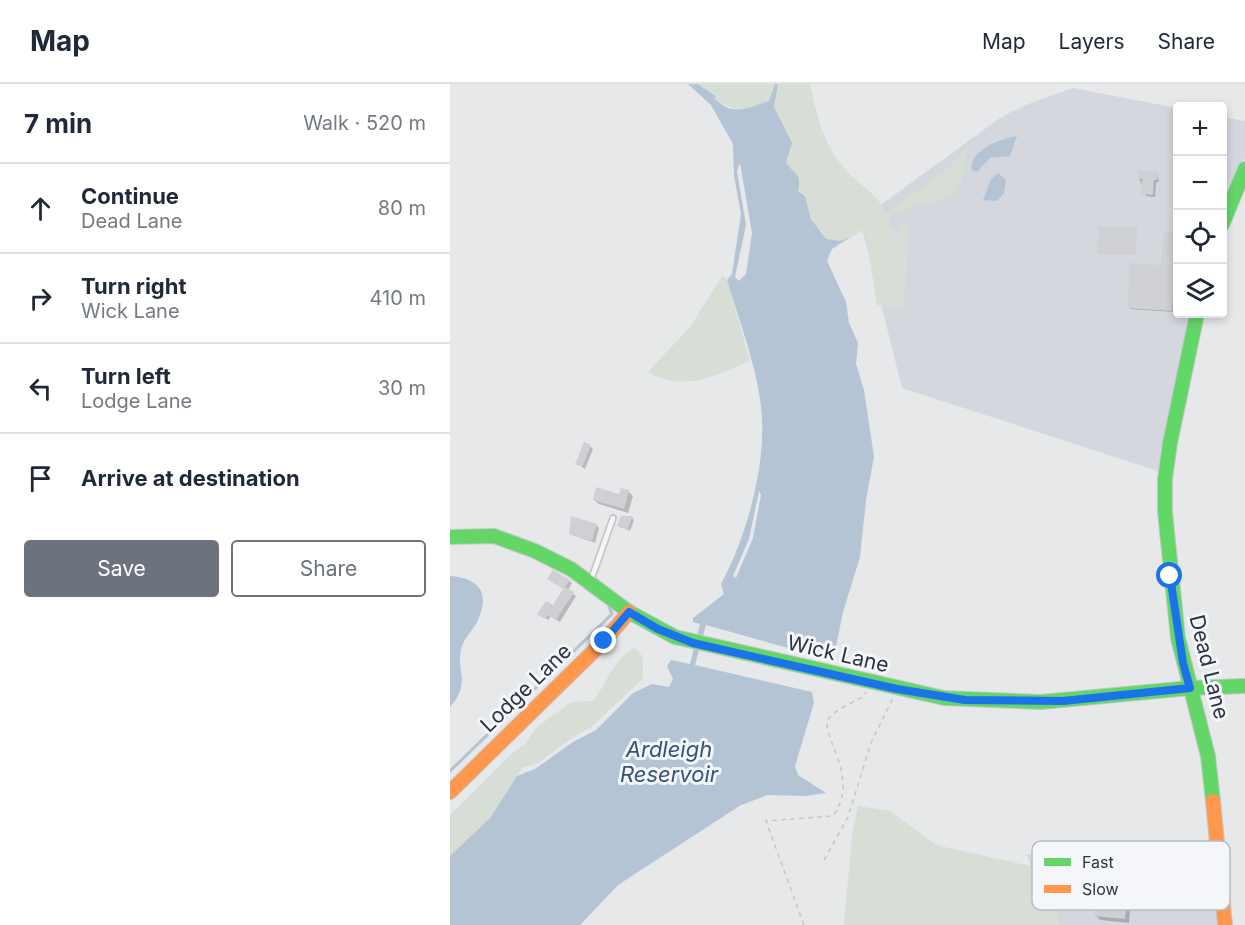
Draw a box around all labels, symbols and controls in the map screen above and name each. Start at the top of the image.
text: Map [30,24,90,58]
text: Map [982,29,1026,54]
text: Layers [1059,29,1125,54]
text: Share [1158,29,1215,54]
map controls [1173,102,1227,318]
button: + [1173,102,1227,156]
text: 7 min [24,108,92,139]
text: Walk · 520 m [303,111,426,135]
button: − [1173,156,1227,210]
text: Continue [81,183,179,209]
icon: ahead [24,192,57,225]
text: 80 m [378,196,426,220]
text: Dead Lane [81,209,182,233]
button: locate [1173,210,1227,264]
button: layers [1173,264,1227,318]
text: Turn right [81,273,187,299]
icon: right [24,282,57,315]
text: 410 m [370,286,426,310]
text: Wick Lane [81,299,180,323]
text: Turn left [81,363,171,389]
icon: left [24,372,57,405]
text: 30 m [378,376,426,400]
text: Lodge Lane [81,389,192,413]
icon: arrive [24,462,57,495]
text: Arrive at destination [81,465,300,491]
button: Save [24,540,219,597]
button: Share [231,540,426,597]
route start [1156,562,1182,588]
street label: Dead Lane [1184,612,1234,722]
route end [590,627,616,653]
street label: Wick Lane [785,630,891,677]
street label: Lodge Lane [475,638,576,737]
water label: Ardleigh Reservoir [620,736,719,787]
legend [1032,841,1230,910]
text: Fast [1082,852,1114,872]
text: Slow [1082,879,1119,899]

